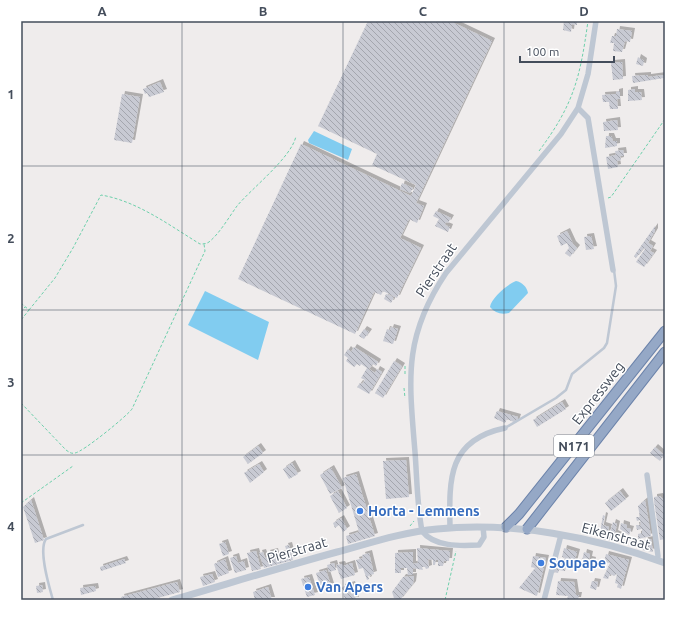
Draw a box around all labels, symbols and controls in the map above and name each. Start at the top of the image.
text: A [97,4,107,18]
text: B [259,4,268,18]
text: C [419,4,428,18]
text: D [579,4,589,18]
scale bar [520,38,614,64]
text: 100 m [526,45,559,58]
text: 1 [7,87,15,101]
text: 2 [7,231,15,245]
street label: Pierstraat [412,240,460,300]
street label: Expressweg [569,358,627,428]
text: 3 [7,375,15,389]
road number: N171 [554,435,594,457]
place label: Horta - Lemmens [368,503,480,519]
marker: Horta - Lemmens [355,506,365,516]
text: 4 [7,519,15,533]
street label: Eikenstraat [580,519,653,553]
street label: Pierstraat [265,534,329,566]
place label: Soupape [549,555,606,571]
marker: Soupape [536,558,546,568]
place label: Van Apers [316,579,383,595]
marker: Van Apers [303,582,313,592]

